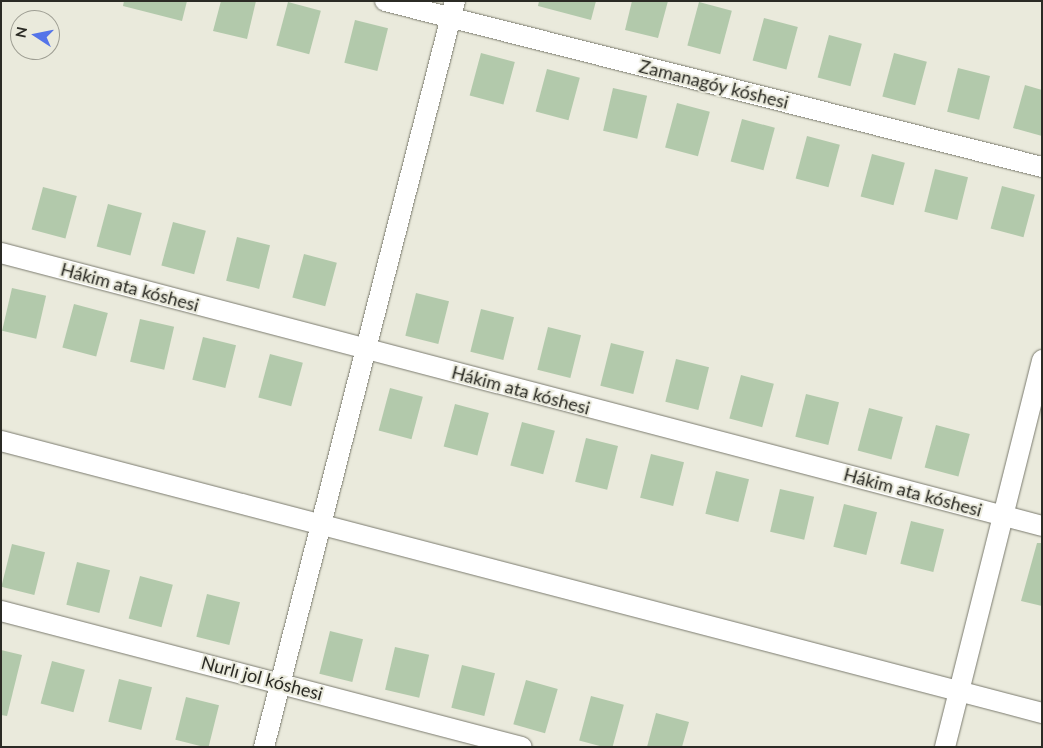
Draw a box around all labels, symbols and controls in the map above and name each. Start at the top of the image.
north arrow [10,10,60,60]
text: N [11,25,30,39]
street label: Zamanagóy kóshesi [637,55,791,113]
street label: Hákim ata kóshesi [58,258,202,316]
street label: Hákim ata kóshesi [449,361,593,419]
street label: Hákim ata kóshesi [841,463,985,521]
street label: Nurlı jol kóshesi [199,651,325,705]

